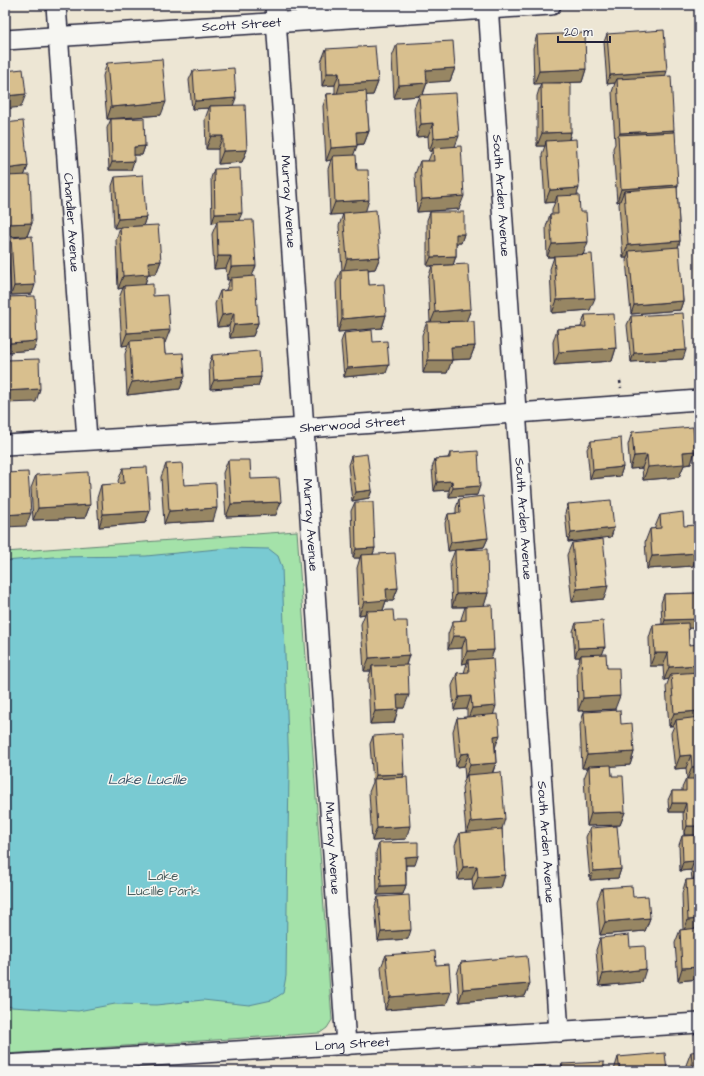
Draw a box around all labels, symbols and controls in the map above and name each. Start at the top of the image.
street label: Scott Street [201,13,283,36]
scale bar [558,18,610,44]
text: 20 m [564,24,593,41]
street label: South Arden Avenue [488,134,514,257]
street label: Murray Avenue [276,155,301,249]
street label: Chandler Avenue [59,172,84,273]
street label: Sherwood Street [299,412,407,437]
street label: South Arden Avenue [510,457,537,580]
street label: Murray Avenue [298,478,323,572]
water label: Lake Lucille [108,770,188,790]
street label: South Arden Avenue [533,780,559,904]
street label: Murray Avenue [320,801,345,895]
park label: Lake Lucille Park [127,867,199,900]
street label: Long Street [314,1033,391,1055]

